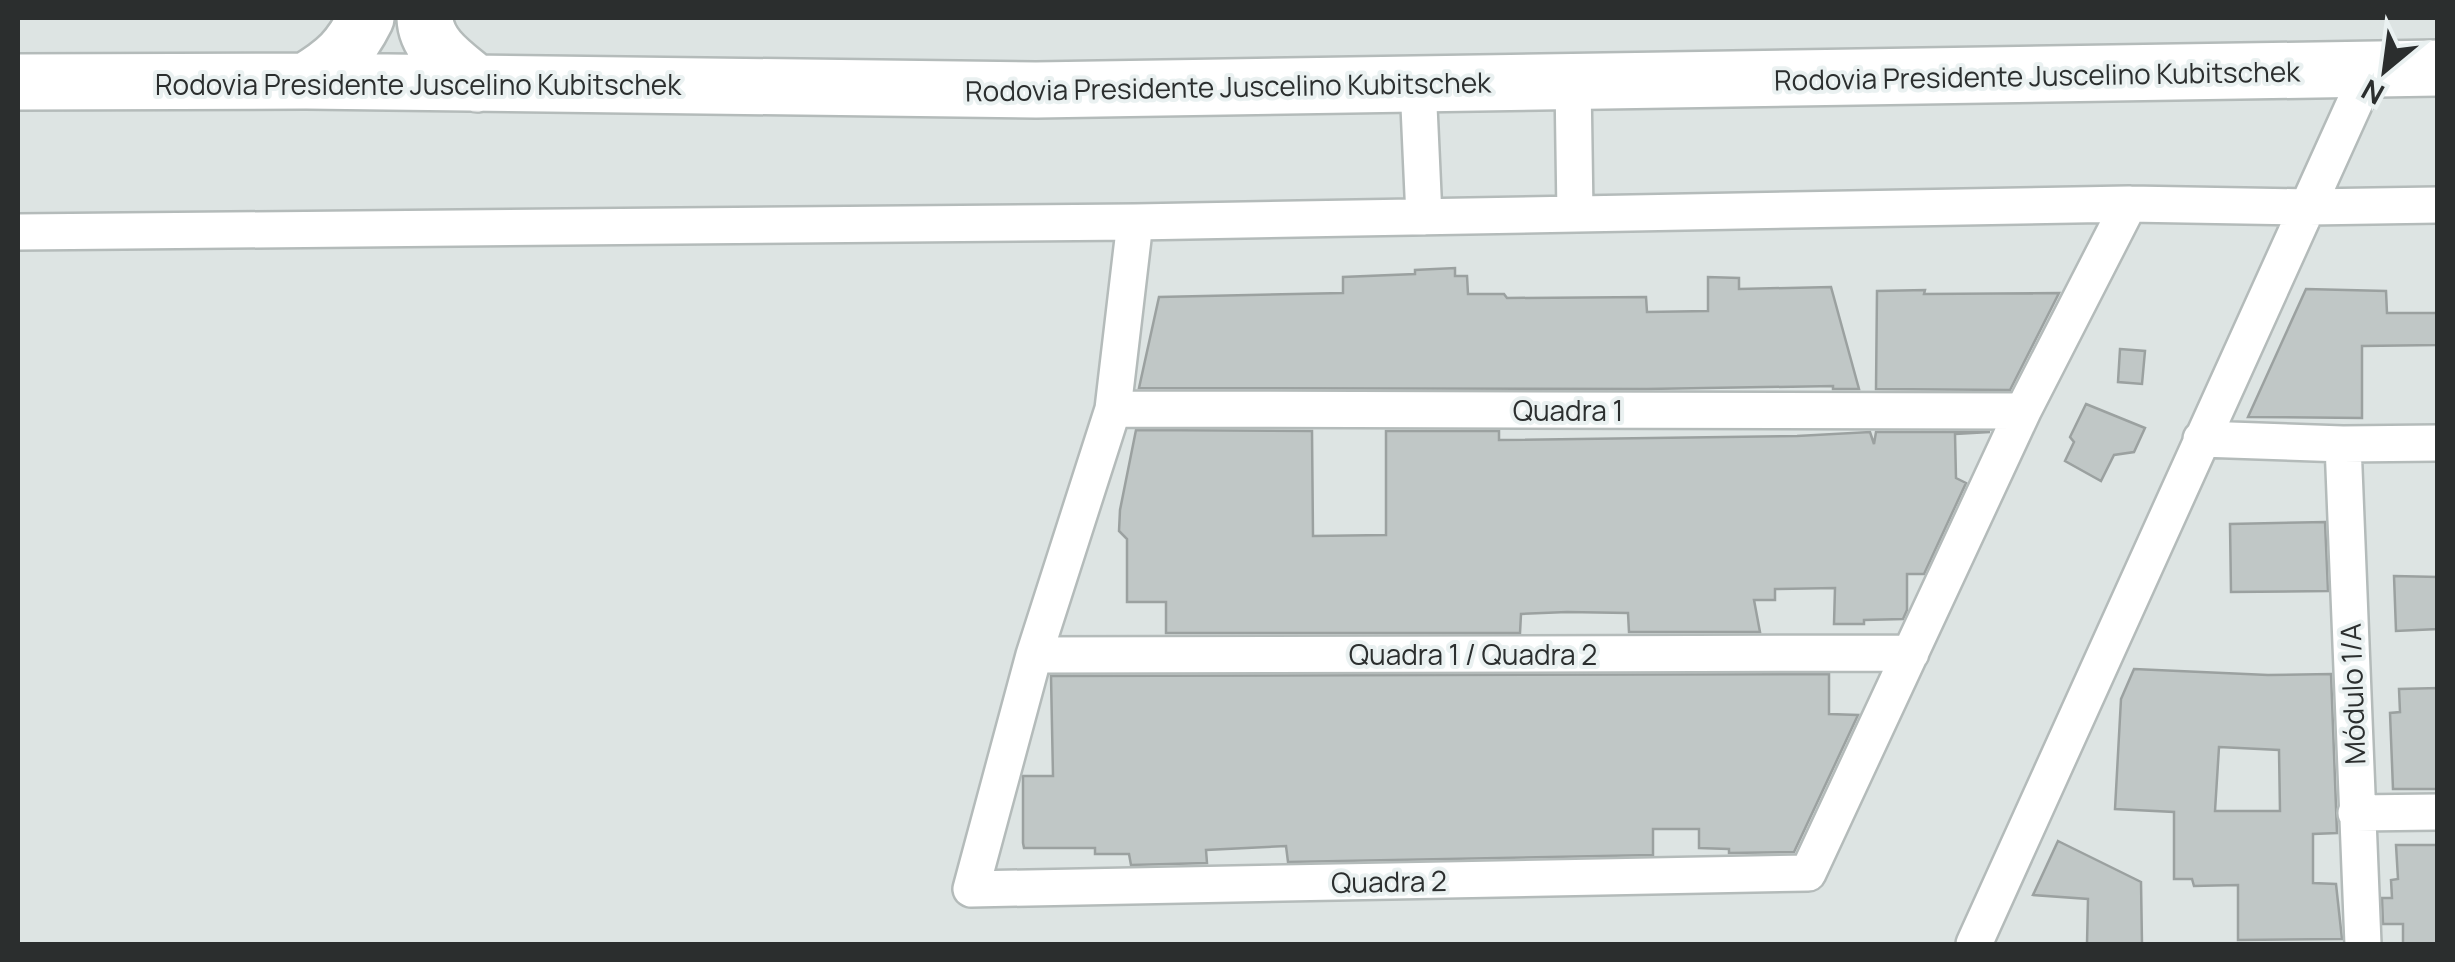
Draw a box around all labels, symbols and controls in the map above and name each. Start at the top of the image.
north arrow [2335,20,2435,120]
street label: Rodovia Presidente Juscelino Kubitschek [1774,51,2301,99]
street label: Rodovia Presidente Juscelino Kubitschek [965,62,1492,110]
street label: Rodovia Presidente Juscelino Kubitschek [155,65,682,103]
text: N [2354,71,2390,114]
street label: Quadra 1 [1513,391,1623,429]
street label: Módulo 1/A [2331,622,2373,765]
street label: Quadra 1 / Quadra 2 [1349,635,1597,673]
street label: Quadra 2 [1331,861,1447,901]

